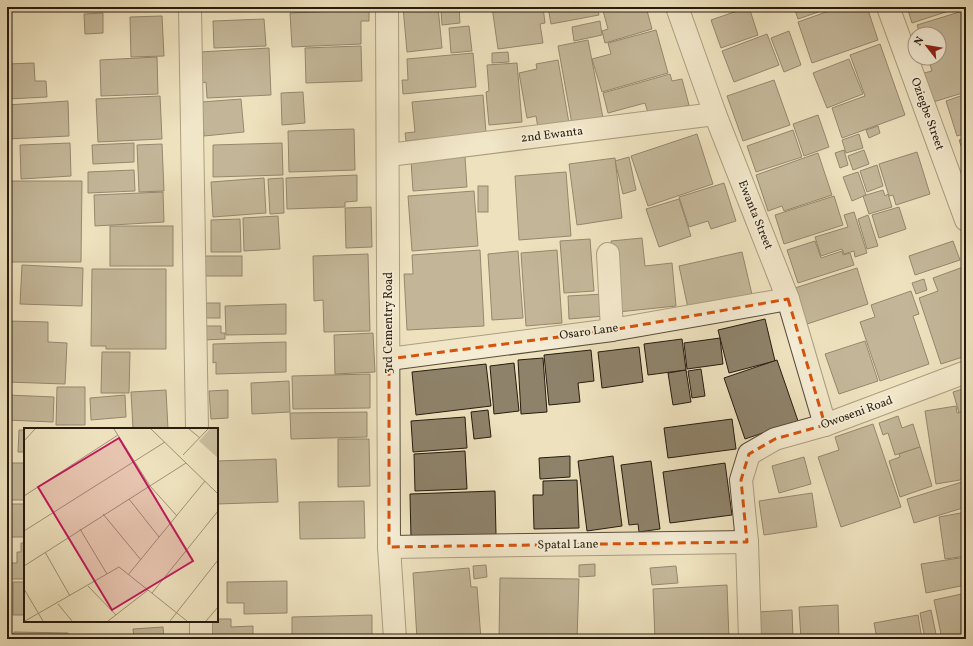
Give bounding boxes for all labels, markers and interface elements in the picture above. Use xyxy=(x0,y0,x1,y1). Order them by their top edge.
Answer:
north arrow xyxy=(907,26,947,66)
text: N xyxy=(911,34,928,49)
street label: Oziegbe Street xyxy=(906,75,948,153)
street label: 2nd Ewanta xyxy=(520,123,584,147)
street label: Ewanta Street xyxy=(734,178,776,252)
street label: 3rd Cementry Road xyxy=(381,272,397,374)
street label: Osaro Lane xyxy=(559,320,620,344)
street label: Owoseni Road xyxy=(819,393,895,433)
inset map xyxy=(24,428,218,622)
street label: Spatal Lane xyxy=(537,536,599,554)

